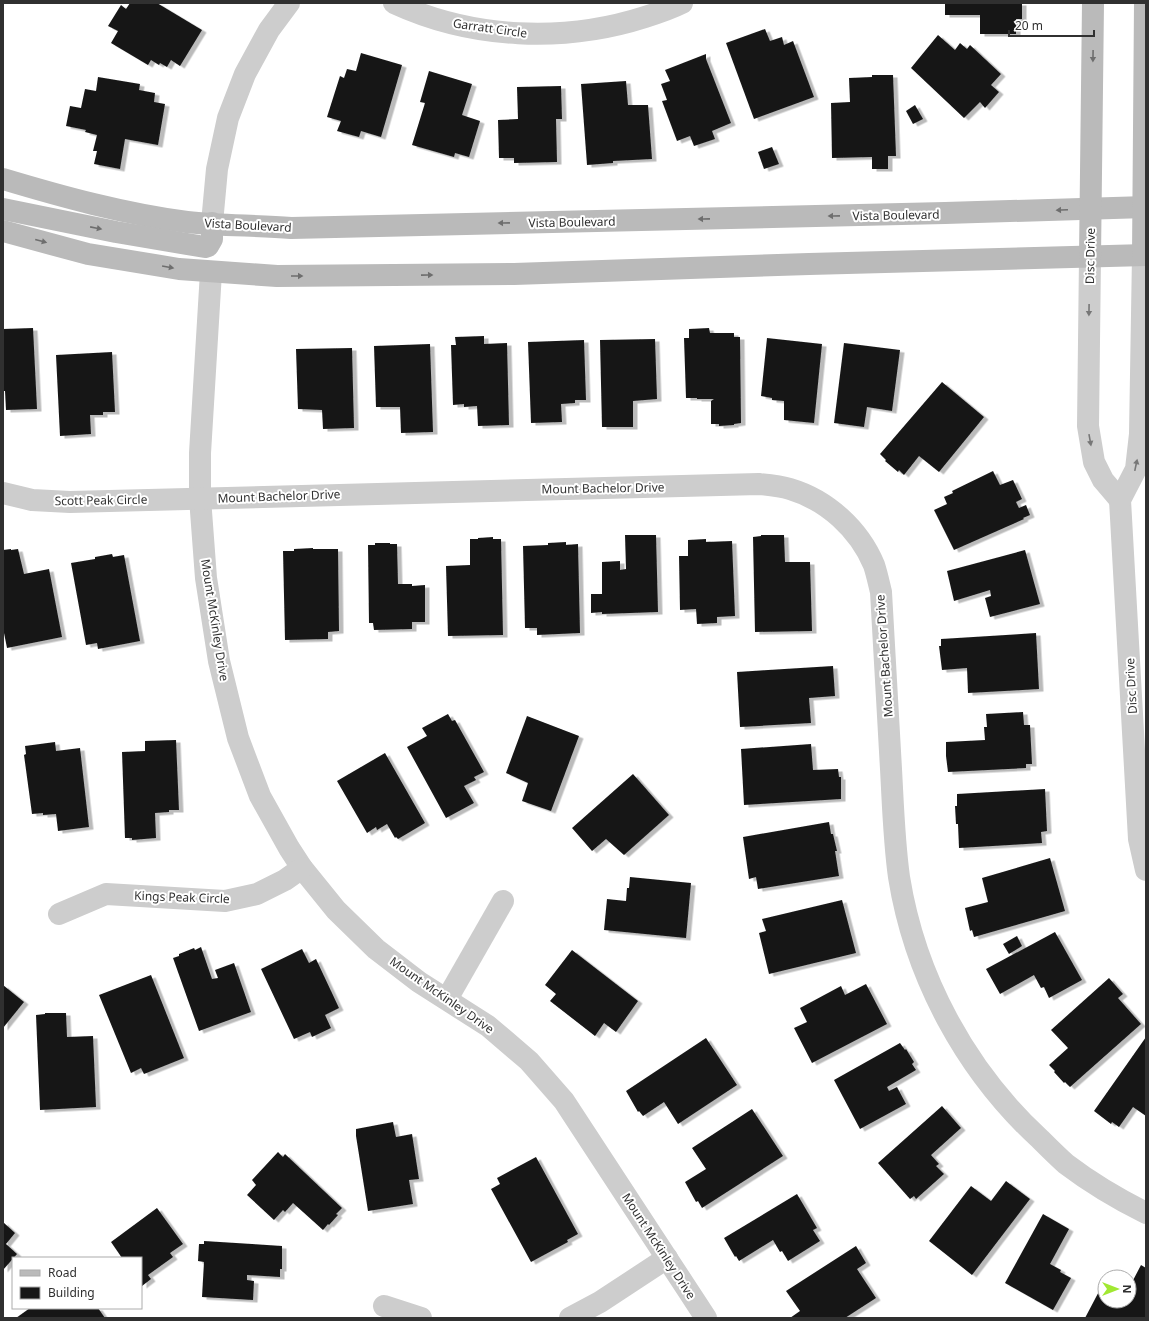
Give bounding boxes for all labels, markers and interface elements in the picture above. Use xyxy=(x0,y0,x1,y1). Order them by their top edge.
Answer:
scale bar xyxy=(1009,12,1094,38)
street label: Garratt Circle xyxy=(452,14,528,42)
text: 20 m xyxy=(1015,17,1043,34)
one-way arrow xyxy=(1090,50,1096,63)
street label: Vista Boulevard xyxy=(852,206,940,224)
one-way arrow xyxy=(1055,207,1068,213)
street label: Vista Boulevard xyxy=(528,213,616,231)
one-way arrow xyxy=(827,213,840,219)
street label: Vista Boulevard xyxy=(204,214,292,236)
one-way arrow xyxy=(697,216,710,222)
one-way arrow xyxy=(498,220,510,227)
one-way arrow xyxy=(90,225,102,231)
street label: Disc Drive xyxy=(1081,228,1099,284)
one-way arrow xyxy=(35,238,47,244)
one-way arrow xyxy=(162,264,174,270)
one-way arrow xyxy=(421,272,434,278)
one-way arrow xyxy=(291,273,304,279)
one-way arrow xyxy=(1086,304,1092,317)
one-way arrow xyxy=(1087,434,1093,446)
one-way arrow xyxy=(1133,459,1139,471)
street label: Mount Bachelor Drive xyxy=(541,478,665,498)
street label: Mount Bachelor Drive xyxy=(217,485,341,507)
street label: Scott Peak Circle xyxy=(55,491,148,509)
street label: Mount McKinley Drive xyxy=(197,558,233,683)
street label: Mount Bachelor Drive xyxy=(871,594,897,718)
street label: Disc Drive xyxy=(1121,657,1141,714)
street label: Kings Peak Circle xyxy=(134,887,230,907)
street label: Mount McKinley Drive xyxy=(387,953,498,1038)
street label: Mount McKinley Drive xyxy=(618,1190,700,1303)
legend xyxy=(12,1257,142,1309)
text: Road xyxy=(48,1264,77,1281)
north arrow xyxy=(1097,1269,1137,1309)
text: Building xyxy=(48,1284,95,1301)
text: N xyxy=(1120,1285,1135,1293)

